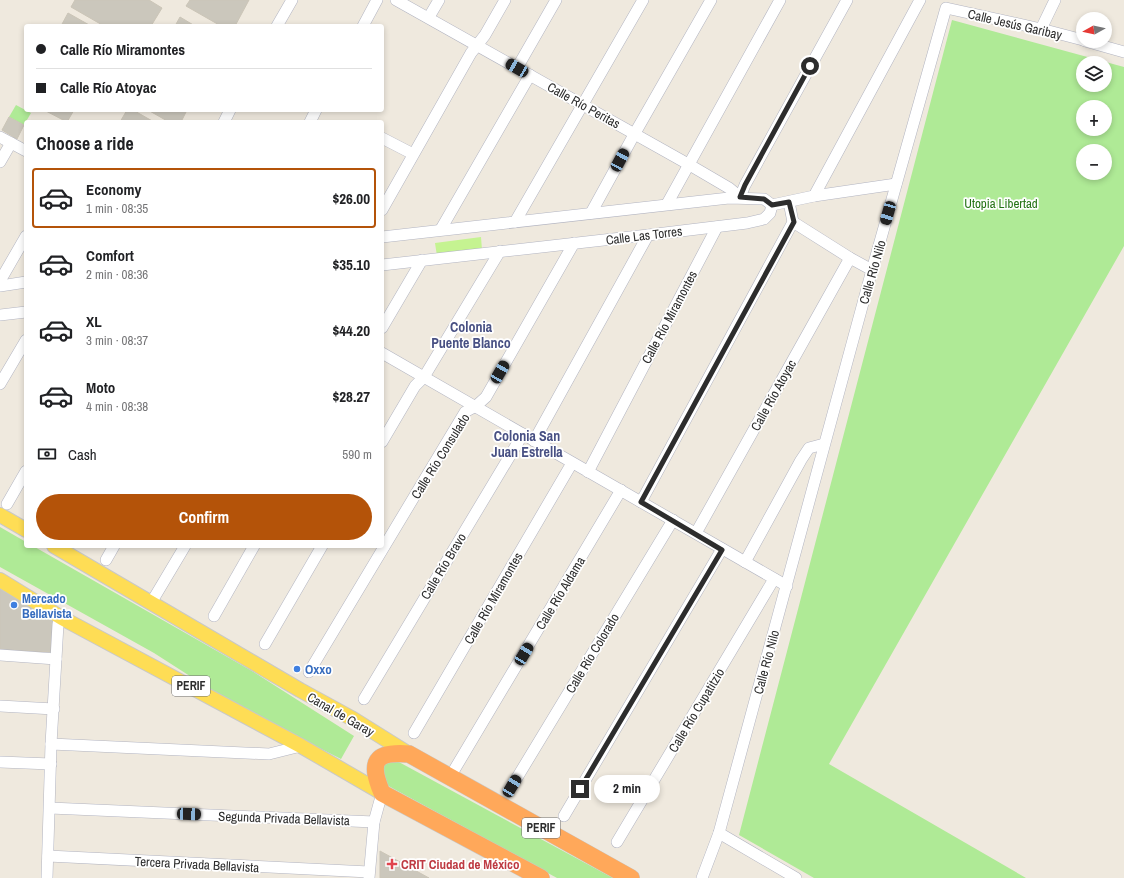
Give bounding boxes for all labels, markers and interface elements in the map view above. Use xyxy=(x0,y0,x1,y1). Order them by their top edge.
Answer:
street label: Calle Jesús Garibay xyxy=(966,5,1064,44)
north arrow xyxy=(1076,12,1112,48)
map controls xyxy=(1076,12,1112,180)
text: Calle Río Miramontes xyxy=(60,39,185,60)
button: layers xyxy=(1076,56,1112,92)
car xyxy=(504,57,530,79)
route start xyxy=(801,57,819,75)
text: Calle Río Atoyac xyxy=(60,77,157,98)
street label: Calle Río Peritas xyxy=(544,78,623,132)
button: + xyxy=(1076,100,1112,136)
text: Choose a ride xyxy=(36,131,134,156)
button: − xyxy=(1076,144,1112,180)
car xyxy=(609,147,631,173)
text: Economy xyxy=(86,179,141,200)
icon: car xyxy=(38,180,74,216)
text: $26.00 xyxy=(332,188,370,209)
park label: Utopia Libertad xyxy=(964,195,1038,212)
text: 1 min · 08:35 xyxy=(86,200,148,217)
car xyxy=(879,200,897,226)
street label: Calle Las Torres xyxy=(605,222,683,249)
street label: Calle Río Nilo xyxy=(855,238,890,306)
text: Comfort xyxy=(86,245,134,266)
icon: car xyxy=(38,246,74,282)
text: $35.10 xyxy=(332,254,370,275)
text: 2 min · 08:36 xyxy=(86,266,148,283)
street label: Calle Río Miramontes xyxy=(638,268,701,367)
text: XL xyxy=(86,311,102,332)
icon: car xyxy=(38,312,74,348)
district label: Colonia Puente Blanco xyxy=(431,318,511,352)
text: $44.20 xyxy=(332,320,370,341)
text: 3 min · 08:37 xyxy=(86,332,148,349)
street label: Calle Río Atoyac xyxy=(747,357,800,434)
car xyxy=(489,359,511,385)
text: Moto xyxy=(86,377,115,398)
icon: car xyxy=(38,378,74,414)
text: $28.27 xyxy=(332,386,370,407)
text: 4 min · 08:38 xyxy=(86,398,148,415)
street label: Calle Río Consulado xyxy=(407,410,474,502)
district label: Colonia San Juan Estrella xyxy=(491,427,563,461)
icon: cash xyxy=(36,443,58,465)
text: Cash xyxy=(68,444,97,465)
text: 590 m xyxy=(342,446,372,463)
button: Confirm xyxy=(36,494,372,540)
street label: Calle Río Bravo xyxy=(417,530,470,603)
street label: Calle Río Miramontes xyxy=(460,549,527,647)
street label: Calle Río Aldama xyxy=(532,554,589,633)
place label: Mercado Bellavista xyxy=(22,590,72,622)
marker: Mercado Bellavista xyxy=(9,600,19,610)
street label: Calle Río Colorado xyxy=(562,610,623,696)
street label: Calle Río Nilo xyxy=(750,628,783,696)
car xyxy=(513,641,535,667)
place label: Oxxo xyxy=(305,661,332,678)
marker: Oxxo xyxy=(292,664,302,674)
street label: Calle Río Cupatitzio xyxy=(665,665,728,756)
road number: PERIF xyxy=(172,676,210,696)
street label: Canal de Garay xyxy=(304,688,378,741)
car xyxy=(501,773,523,799)
callout: 2 min xyxy=(594,775,660,803)
route end xyxy=(571,780,589,798)
text: 2 min xyxy=(613,780,641,797)
car xyxy=(177,808,201,820)
street label: Segunda Privada Bellavista xyxy=(218,808,350,829)
road number: PERIF xyxy=(522,818,560,838)
street label: Tercera Privada Bellavista xyxy=(134,853,260,876)
place label: CRIT Ciudad de México xyxy=(401,856,519,873)
marker: CRIT Ciudad de México xyxy=(386,858,398,870)

